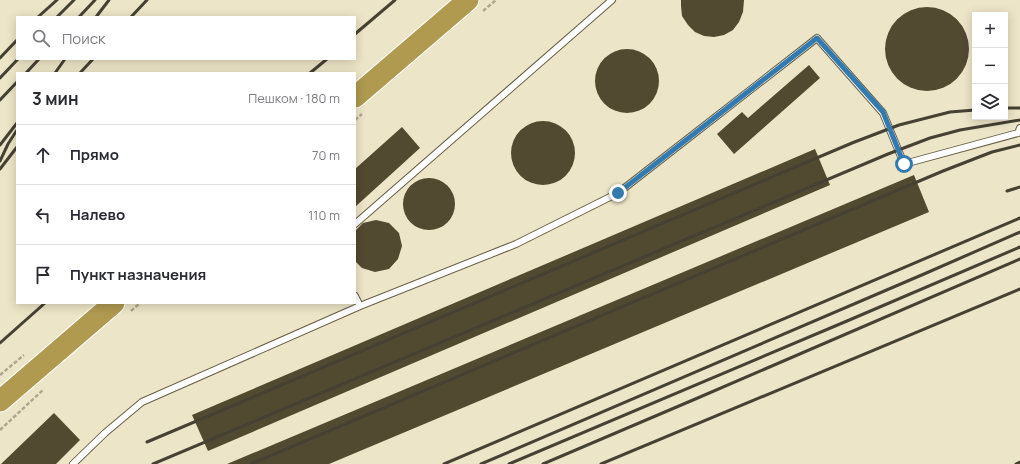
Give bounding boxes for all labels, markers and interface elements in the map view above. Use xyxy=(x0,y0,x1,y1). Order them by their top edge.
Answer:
map controls xyxy=(972,12,1008,120)
button: + xyxy=(972,12,1008,48)
search box xyxy=(16,16,356,60)
icon: search xyxy=(30,27,52,49)
text: Поиск xyxy=(62,28,106,49)
button: − xyxy=(972,48,1008,84)
button: layers xyxy=(972,84,1008,120)
text: 3 мин xyxy=(32,87,79,110)
text: Пешком · 180 m xyxy=(248,89,340,107)
icon: ahead xyxy=(32,144,54,166)
text: Прямо xyxy=(70,144,119,165)
text: 70 m xyxy=(312,146,340,164)
route start xyxy=(895,155,913,173)
route end xyxy=(609,184,627,202)
icon: left xyxy=(32,204,54,226)
text: Налево xyxy=(70,204,125,225)
text: 110 m xyxy=(308,206,340,224)
icon: arrive xyxy=(32,264,54,286)
text: Пункт назначения xyxy=(70,264,206,285)

